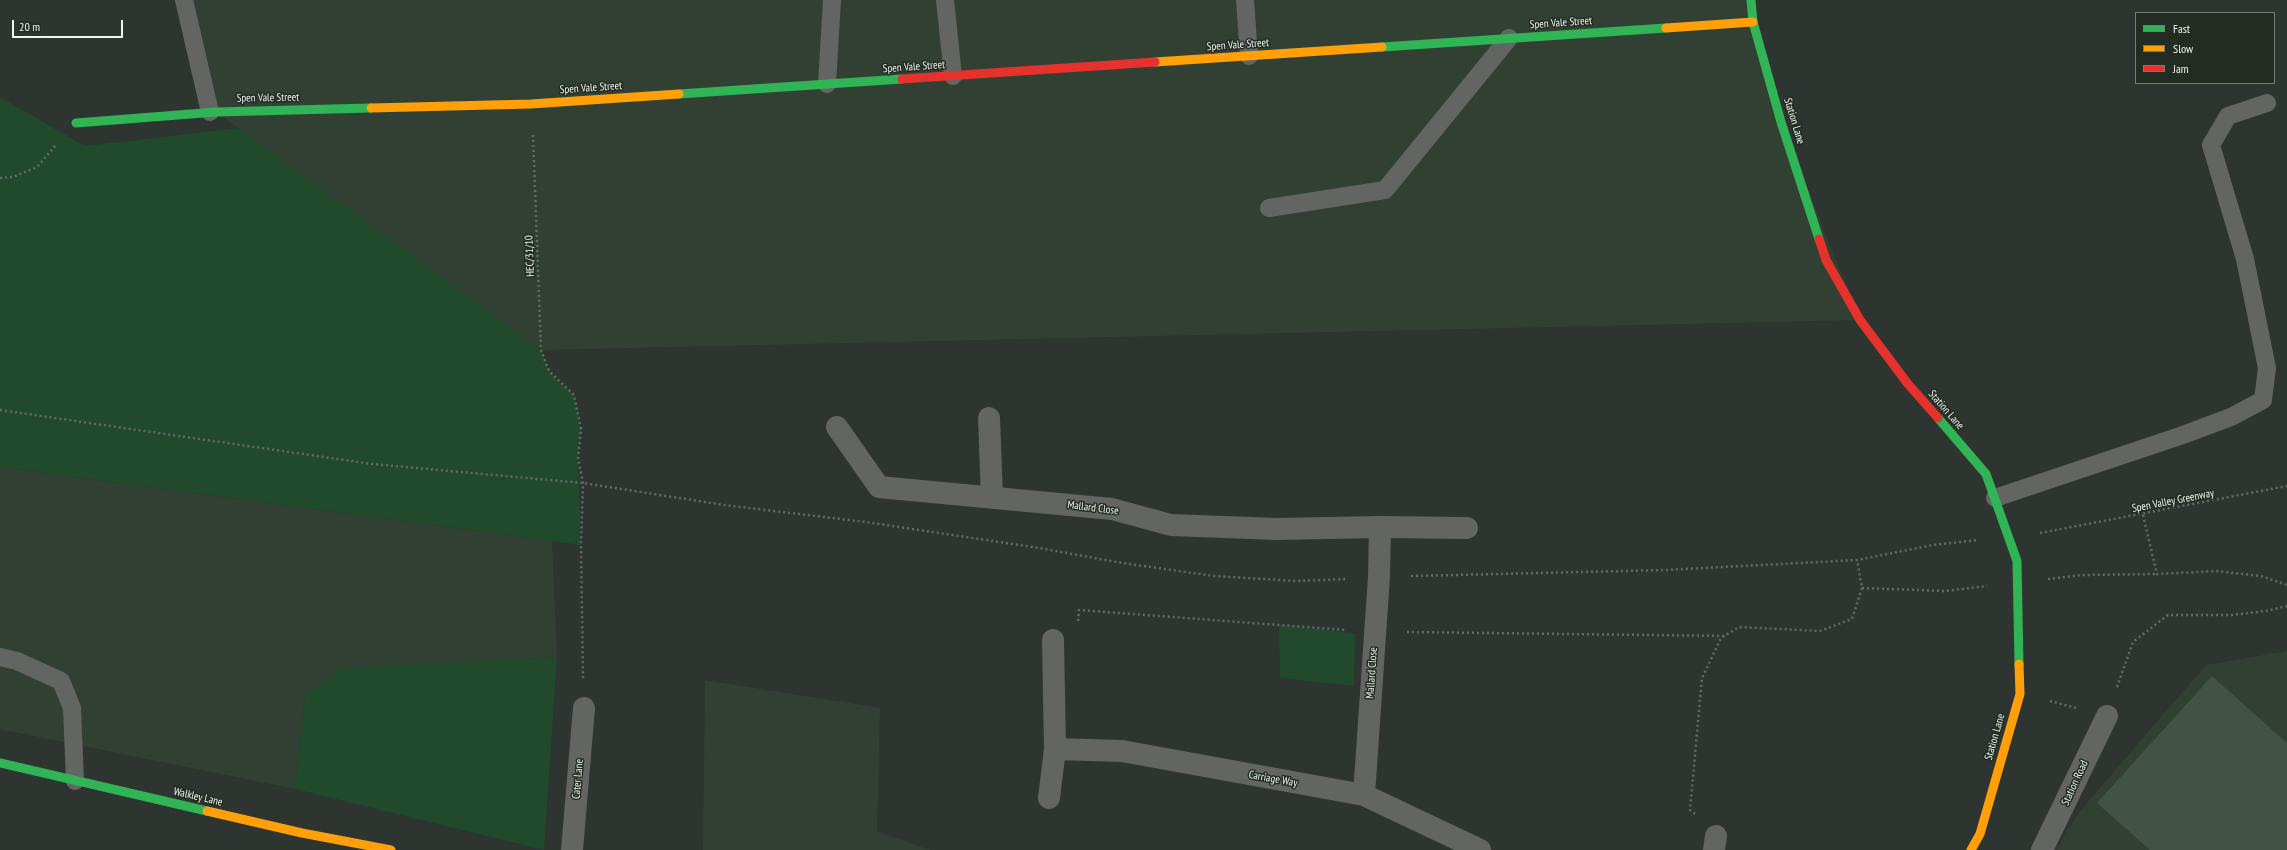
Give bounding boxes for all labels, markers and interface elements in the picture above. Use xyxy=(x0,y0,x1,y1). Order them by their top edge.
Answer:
scale bar xyxy=(14,12,125,38)
legend xyxy=(2135,12,2275,84)
street label: Spen Vale Street xyxy=(1529,14,1593,32)
text: 20 m xyxy=(19,19,40,34)
text: Fast xyxy=(2173,21,2190,36)
street label: Spen Vale Street xyxy=(1206,36,1270,54)
text: Slow xyxy=(2173,41,2193,56)
street label: Spen Vale Street xyxy=(882,58,946,76)
text: Jam xyxy=(2173,61,2189,76)
street label: Spen Vale Street xyxy=(559,79,623,97)
street label: Spen Vale Street xyxy=(237,91,299,105)
street label: Station Lane xyxy=(1781,96,1807,146)
street label: HEC/31/10 xyxy=(523,235,537,277)
street label: Station Lane xyxy=(1925,388,1967,432)
street label: Spen Valley Greenway xyxy=(2131,487,2215,515)
street label: Mallard Close xyxy=(1067,498,1119,518)
street label: Mallard Close xyxy=(1364,647,1380,699)
street label: Station Lane xyxy=(1982,712,2008,762)
street label: Cater Lane xyxy=(570,758,586,800)
street label: Station Road xyxy=(2059,758,2091,808)
street label: Carriage Way xyxy=(1248,768,1298,790)
street label: Walkley Lane xyxy=(172,785,224,809)

